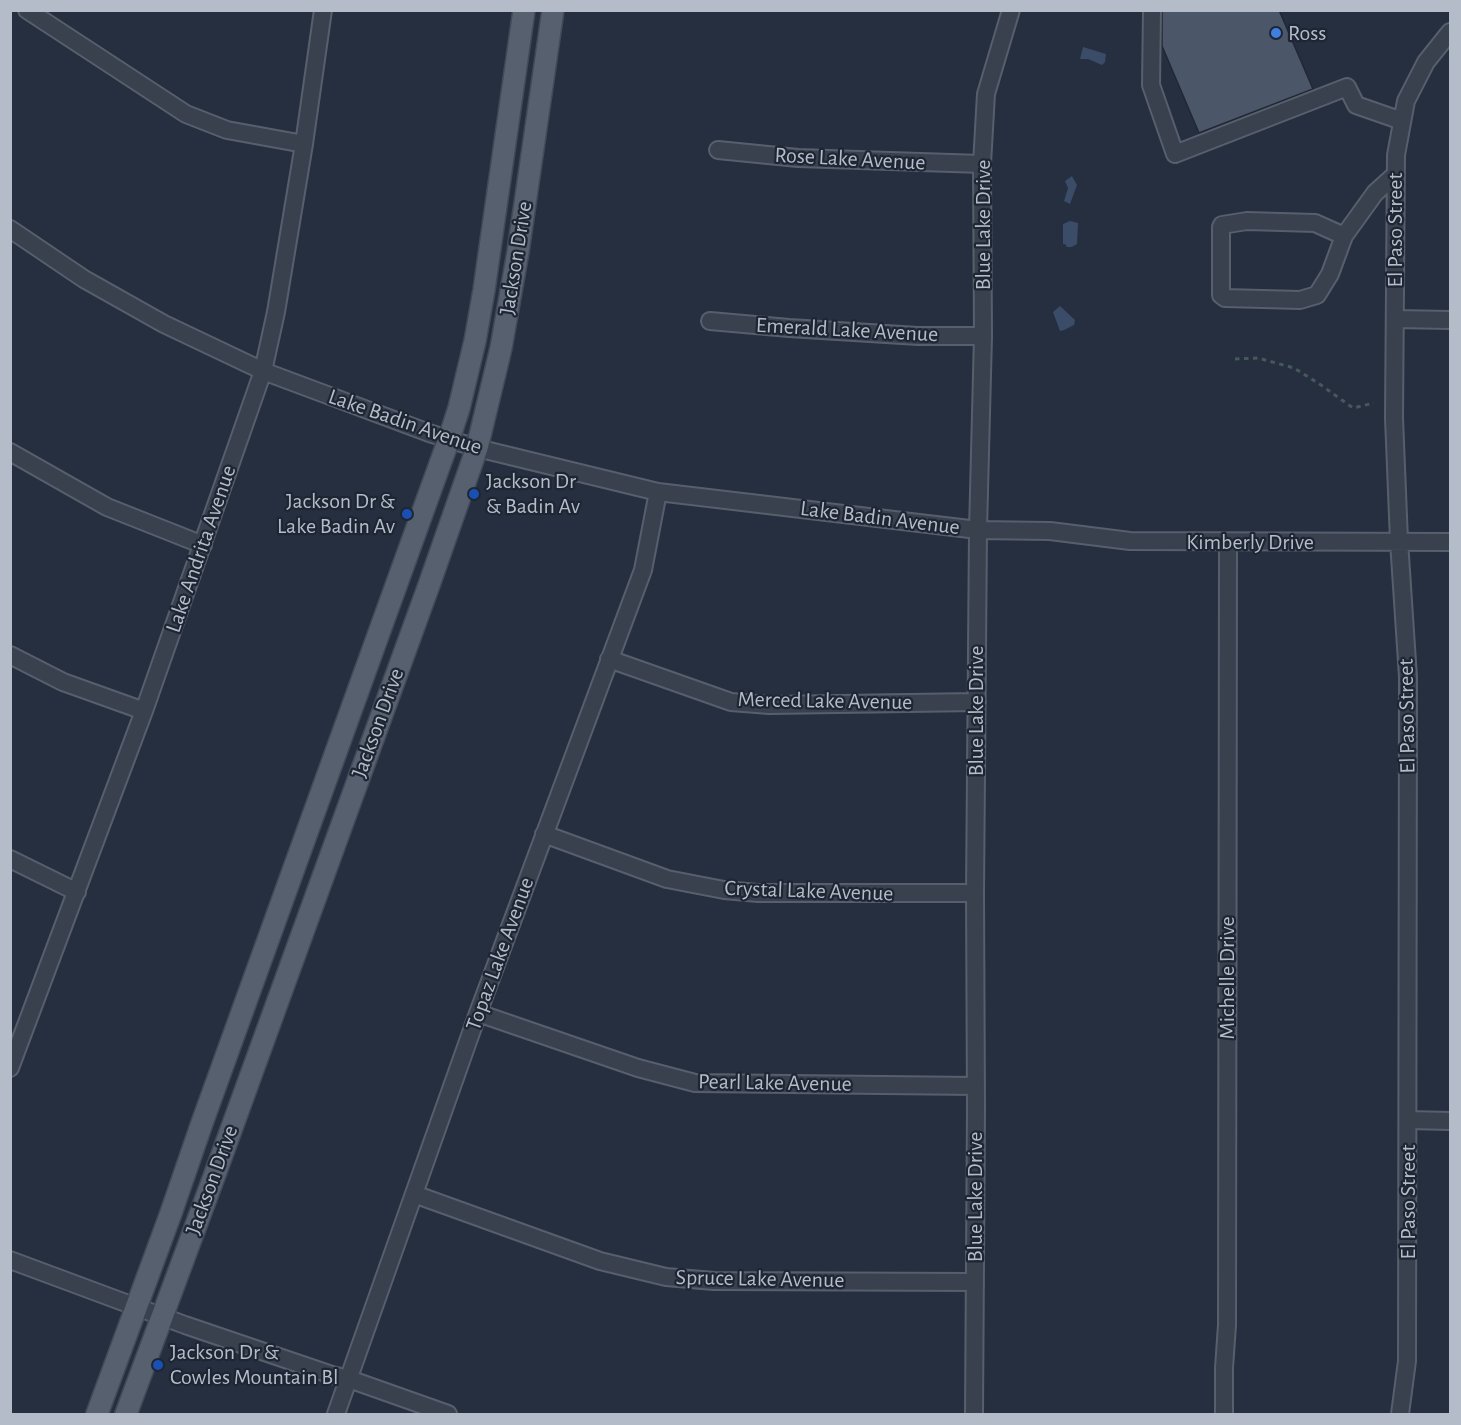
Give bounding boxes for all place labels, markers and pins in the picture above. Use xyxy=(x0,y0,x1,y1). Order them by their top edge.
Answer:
place label: Ross xyxy=(1288,20,1326,46)
marker: Ross xyxy=(1269,26,1283,40)
place label: Jackson Dr & Badin Av xyxy=(486,468,580,520)
marker: Jackson Dr & Badin Av xyxy=(467,487,481,501)
place label: Jackson Dr & Lake Badin Av xyxy=(277,488,395,540)
marker: Jackson Dr & Lake Badin Av xyxy=(400,507,414,521)
place label: Jackson Dr & Cowles Mountain Bl xyxy=(170,1339,338,1390)
marker: Jackson Dr & Cowles Mountain Bl xyxy=(151,1358,165,1372)

